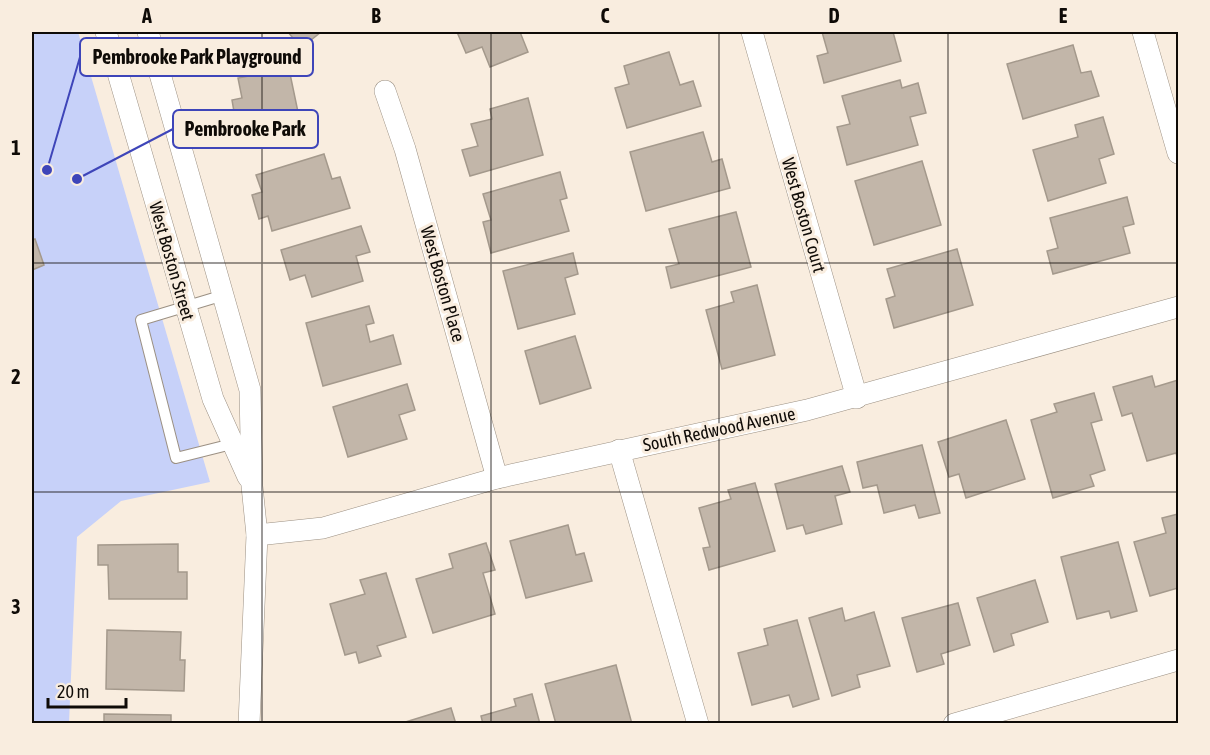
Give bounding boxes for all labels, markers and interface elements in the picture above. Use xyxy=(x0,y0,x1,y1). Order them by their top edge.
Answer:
text: A xyxy=(141,4,152,27)
text: B xyxy=(371,4,381,27)
text: C xyxy=(601,4,610,27)
text: D xyxy=(828,4,840,27)
text: E xyxy=(1059,4,1068,27)
callout: Pembrooke Park Playground xyxy=(80,38,313,76)
text: Pembrooke Park Playground xyxy=(93,45,302,68)
callout: Pembrooke Park xyxy=(173,110,318,148)
text: Pembrooke Park xyxy=(185,117,306,140)
text: 1 xyxy=(11,136,21,159)
street label: West Boston Court xyxy=(778,155,830,275)
street label: West Boston Street xyxy=(145,199,199,323)
street label: West Boston Place xyxy=(416,224,470,344)
text: 2 xyxy=(11,365,21,388)
street label: South Redwood Avenue xyxy=(641,403,797,455)
text: 3 xyxy=(11,595,21,618)
scale bar xyxy=(48,671,126,709)
text: 20 m xyxy=(57,681,89,702)

